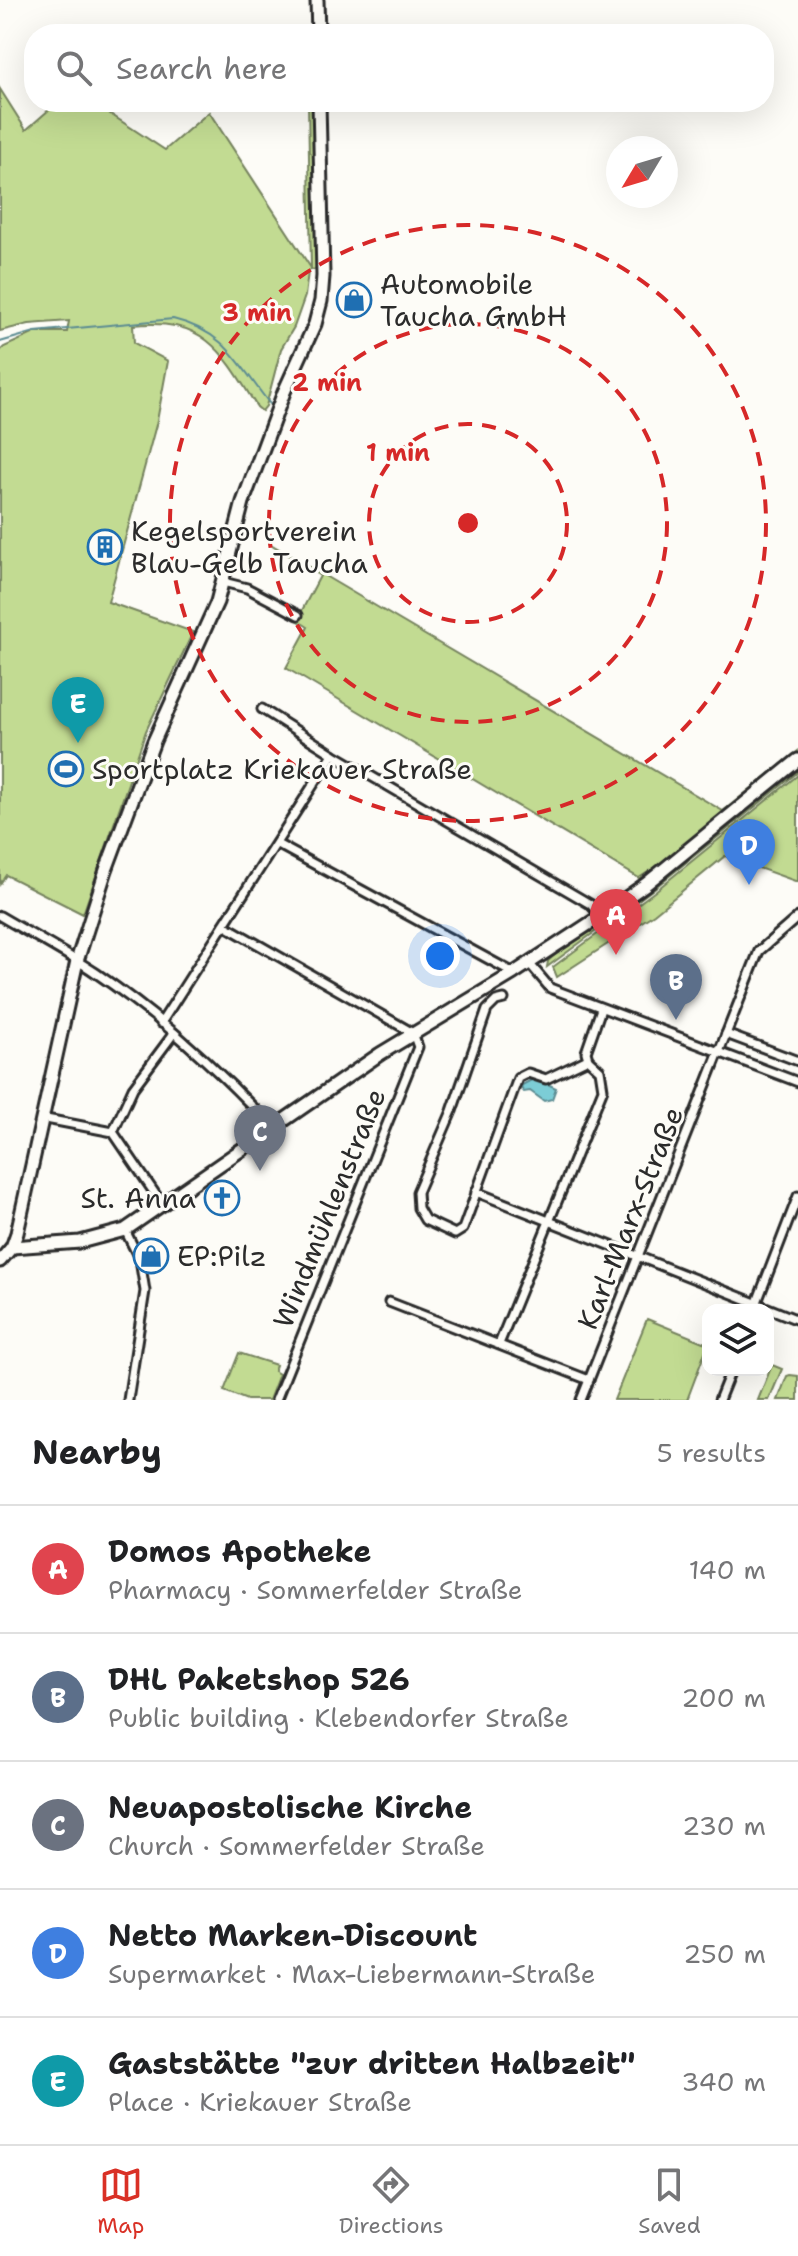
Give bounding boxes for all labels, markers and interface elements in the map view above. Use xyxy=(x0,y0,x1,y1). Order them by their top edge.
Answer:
search box xyxy=(24,24,774,112)
icon: search xyxy=(52,46,96,90)
text: Search here xyxy=(116,48,287,89)
north arrow xyxy=(606,136,678,208)
place label: Automobile Taucha GmbH xyxy=(380,265,567,335)
shop icon: Automobile Taucha GmbH xyxy=(335,281,373,319)
text: 3 min xyxy=(222,297,292,329)
text: 2 min xyxy=(292,367,362,399)
text: 1 min xyxy=(366,437,430,469)
centre of rings xyxy=(454,509,482,537)
place label: Kegelsportverein Blau-Gelb Taucha xyxy=(131,512,368,582)
building icon: Kegelsportverein Blau-Gelb Taucha xyxy=(86,528,124,566)
pin: E xyxy=(52,677,104,743)
sports icon: Sportplatz Kriekauer Straße xyxy=(47,750,85,788)
place label: Sportplatz Kriekauer Straße xyxy=(92,750,472,788)
pin: D xyxy=(723,819,775,885)
pin: A xyxy=(590,889,642,955)
your location xyxy=(420,936,460,976)
pin: B xyxy=(650,954,702,1020)
street label: Windmühlenstraße xyxy=(264,1083,394,1333)
street label: Karl-Marx-Straße xyxy=(568,1101,692,1335)
pin: C xyxy=(234,1105,286,1171)
place label: St. Anna xyxy=(80,1179,196,1217)
church icon: St. Anna xyxy=(203,1179,241,1217)
shop icon: EP:Pilz xyxy=(132,1237,170,1275)
place label: EP:Pilz xyxy=(177,1237,267,1275)
map controls xyxy=(702,1304,774,1376)
button: layers xyxy=(702,1304,774,1376)
text: Nearby xyxy=(32,1429,162,1475)
text: 5 results xyxy=(657,1435,766,1470)
text: Domos Apotheke xyxy=(108,1531,372,1572)
text: A xyxy=(48,1552,68,1587)
text: 140 m xyxy=(689,1552,766,1587)
text: Pharmacy · Sommerfelder Straße xyxy=(108,1572,523,1607)
text: DHL Paketshop 526 xyxy=(108,1659,410,1700)
text: B xyxy=(50,1680,66,1715)
text: 200 m xyxy=(681,1680,766,1715)
text: Public building · Klebendorfer Straße xyxy=(108,1700,569,1735)
text: Neuapostolische Kirche xyxy=(108,1787,472,1828)
text: C xyxy=(50,1808,66,1843)
text: 230 m xyxy=(682,1808,766,1843)
text: Church · Sommerfelder Straße xyxy=(108,1828,485,1863)
text: Netto Marken-Discount xyxy=(108,1915,477,1956)
text: D xyxy=(49,1936,67,1971)
text: 250 m xyxy=(683,1936,766,1971)
text: Supermarket · Max-Liebermann-Straße xyxy=(108,1956,595,1991)
text: Gaststätte "zur dritten Halbzeit" xyxy=(108,2043,635,2084)
text: E xyxy=(49,2064,67,2099)
text: 340 m xyxy=(681,2064,766,2099)
text: Place · Kriekauer Straße xyxy=(108,2084,412,2119)
tab: Map xyxy=(97,2163,144,2240)
tab: Directions xyxy=(339,2163,444,2240)
tab: Saved xyxy=(638,2163,701,2240)

